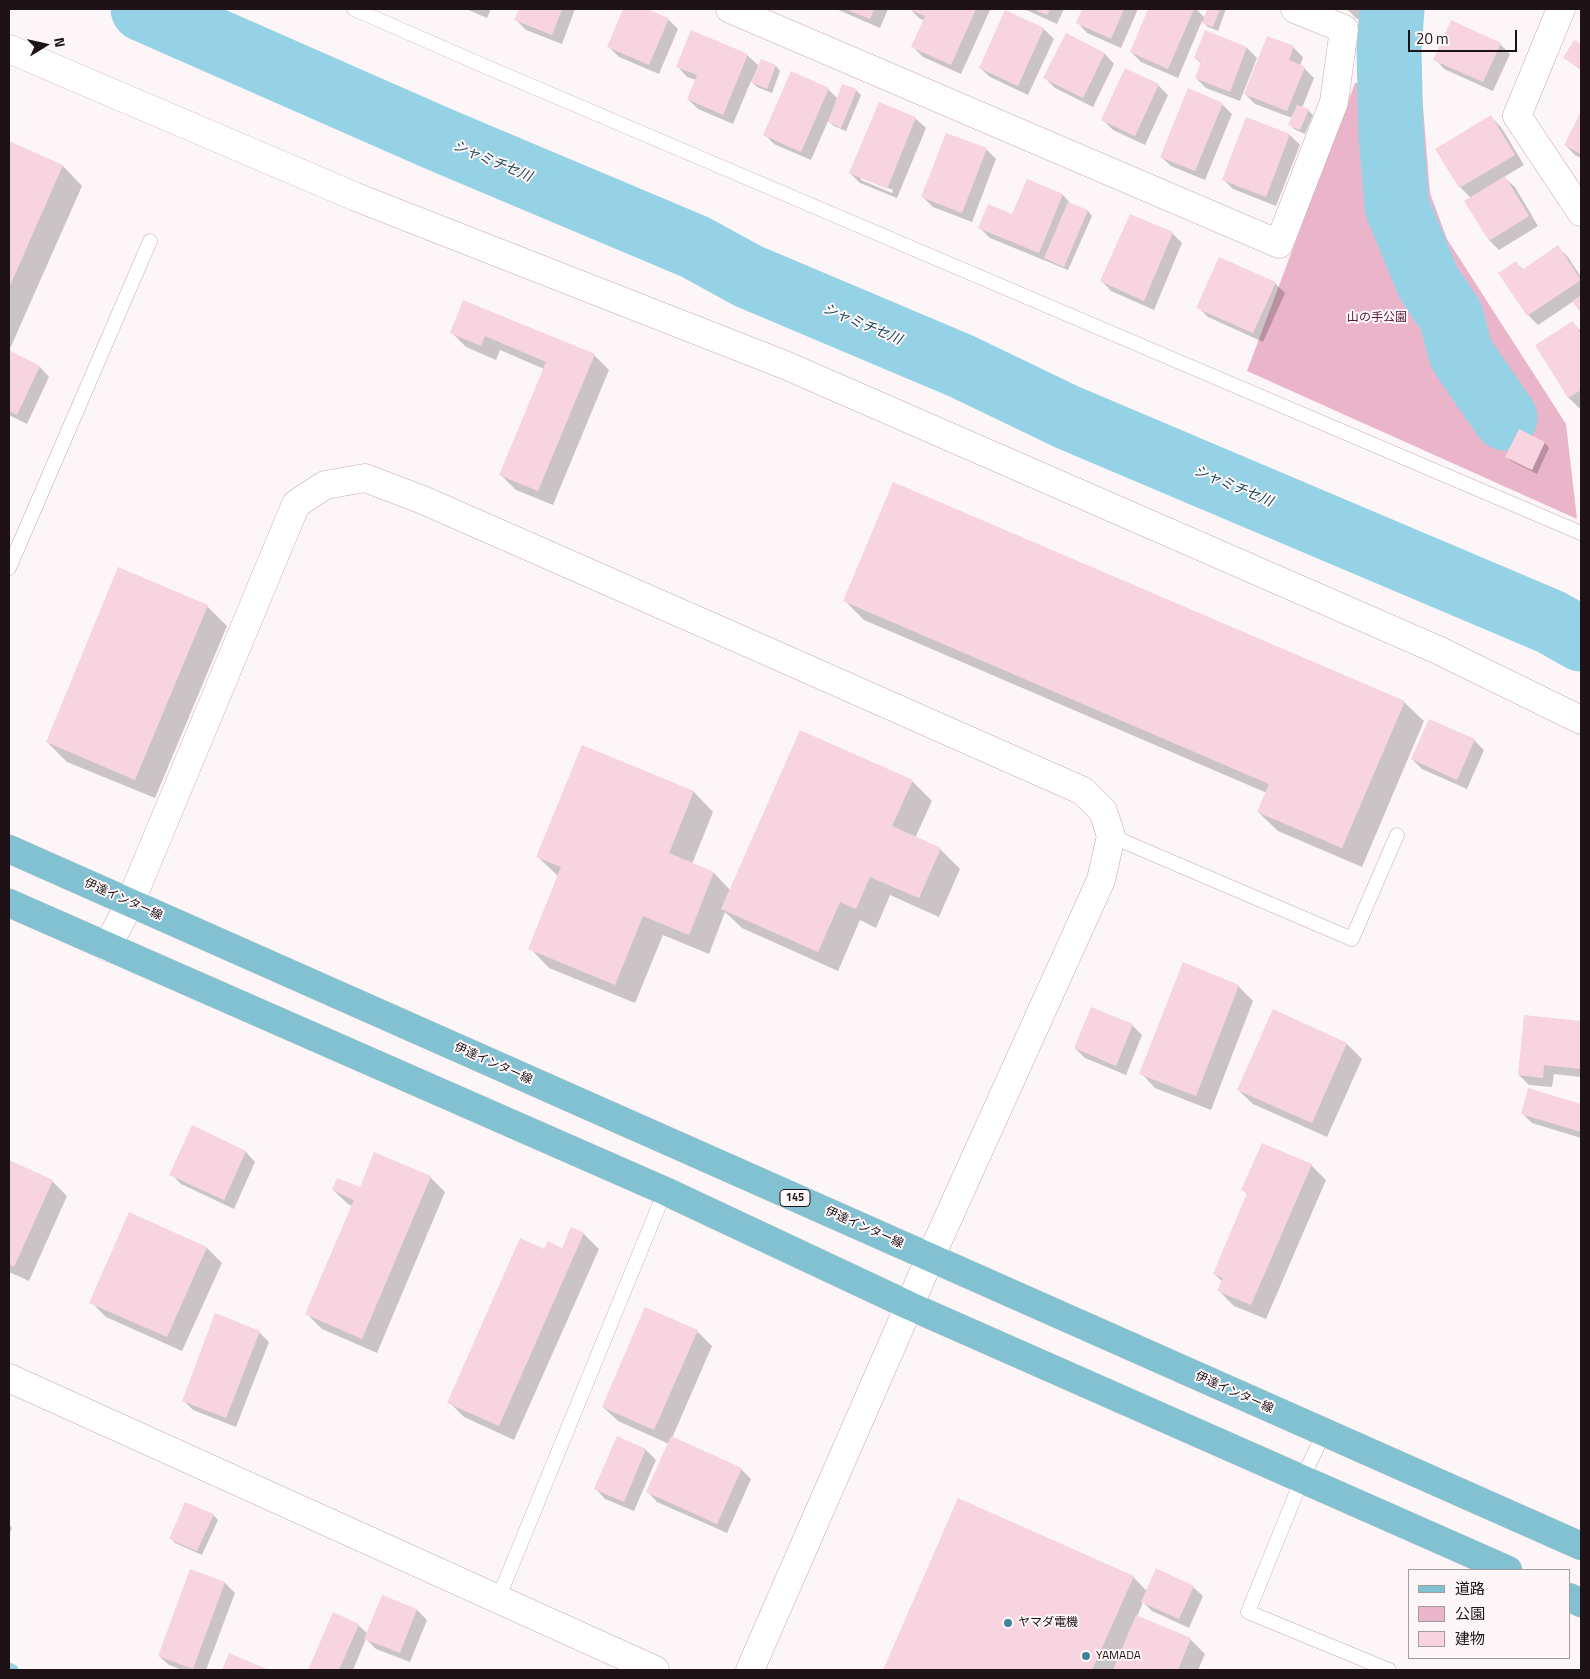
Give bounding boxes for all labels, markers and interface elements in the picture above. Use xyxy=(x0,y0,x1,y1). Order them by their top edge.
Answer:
north arrow xyxy=(20,20,70,70)
scale bar xyxy=(1410,20,1519,52)
text: 20 m xyxy=(1416,27,1449,50)
text: N xyxy=(49,36,71,49)
water label: シャミチセ川 xyxy=(450,138,534,186)
water label: シャミチセ川 xyxy=(820,301,904,349)
park label: 山の手公園 xyxy=(1347,311,1407,325)
water label: シャミチセ川 xyxy=(1191,463,1275,511)
street label: 伊達インター線 xyxy=(82,876,164,924)
street label: 伊達インター線 xyxy=(452,1040,534,1088)
road number: 145 xyxy=(780,1190,810,1206)
street label: 伊達インター線 xyxy=(823,1204,905,1252)
street label: 伊達インター線 xyxy=(1193,1369,1275,1417)
legend xyxy=(1408,1569,1570,1659)
text: 道路 xyxy=(1455,1577,1485,1600)
text: 公園 xyxy=(1455,1602,1485,1625)
place label: ヤマダ電機 xyxy=(1018,1616,1078,1630)
marker: ヤマダ電機 xyxy=(1002,1617,1014,1629)
text: 建物 xyxy=(1455,1627,1485,1650)
place label: YAMADA xyxy=(1096,1649,1141,1663)
marker: YAMADA xyxy=(1080,1650,1092,1662)

